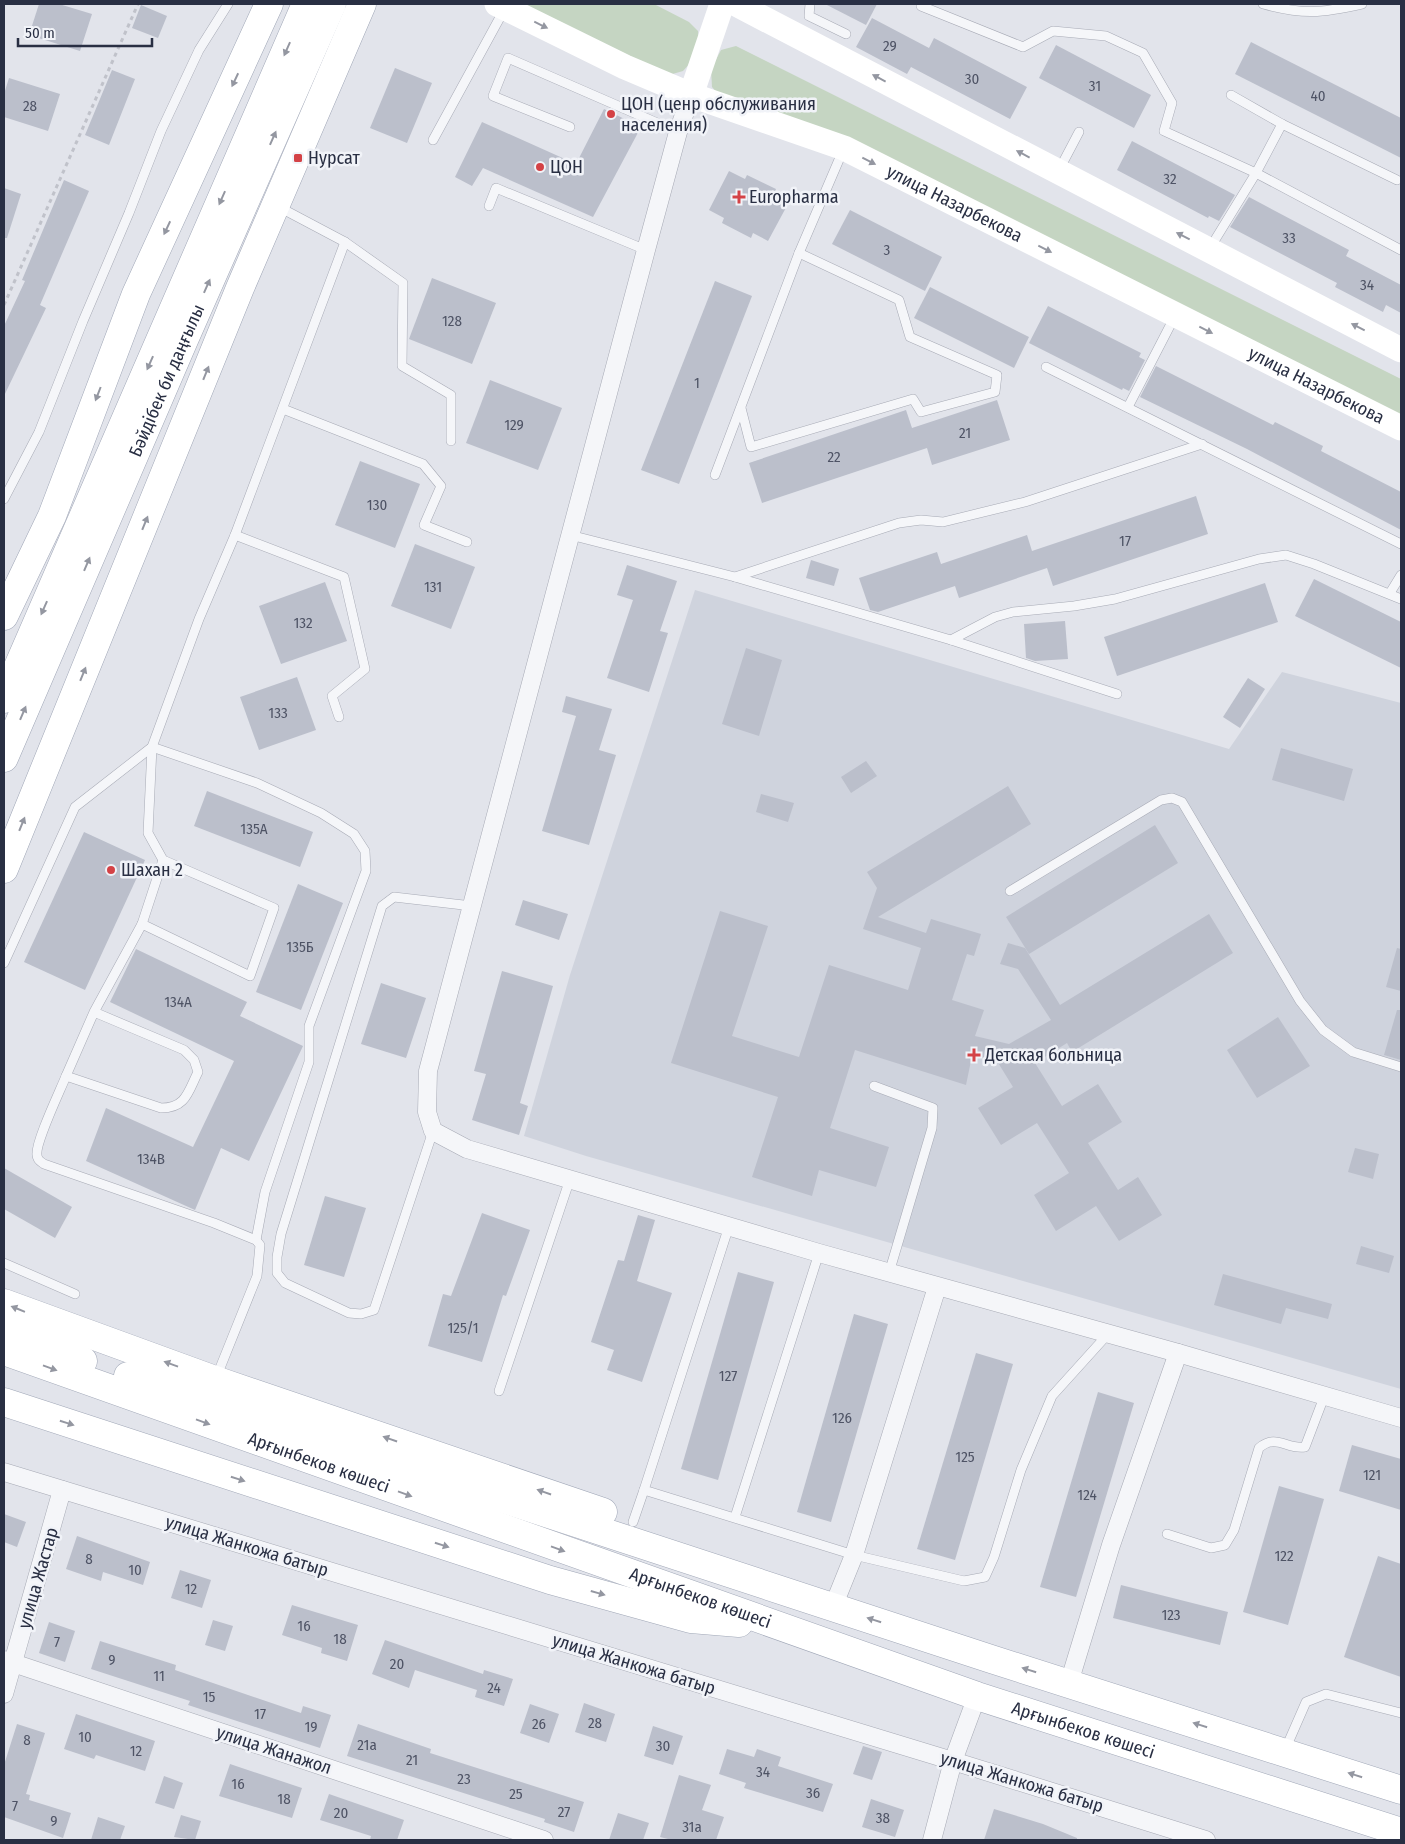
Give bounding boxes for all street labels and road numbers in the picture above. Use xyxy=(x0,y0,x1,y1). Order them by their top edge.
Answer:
street label: улица Назарбекова xyxy=(883,160,1026,247)
street label: Бәйдібек би даңғылы xyxy=(124,301,209,460)
street label: улица Назарбекова xyxy=(1245,342,1388,429)
street label: Арғынбеков көшесі xyxy=(245,1427,393,1498)
street label: улица Жанкожа батыр xyxy=(163,1511,331,1581)
street label: улица Жастар xyxy=(13,1525,63,1631)
street label: Арғынбеков көшесі xyxy=(627,1563,774,1633)
street label: улица Жанкожа батыр xyxy=(550,1629,718,1699)
street label: Арғынбеков көшесі xyxy=(1009,1697,1158,1763)
street label: улица Жанажол xyxy=(214,1721,334,1779)
street label: улица Жанкожа батыр xyxy=(938,1747,1106,1817)

